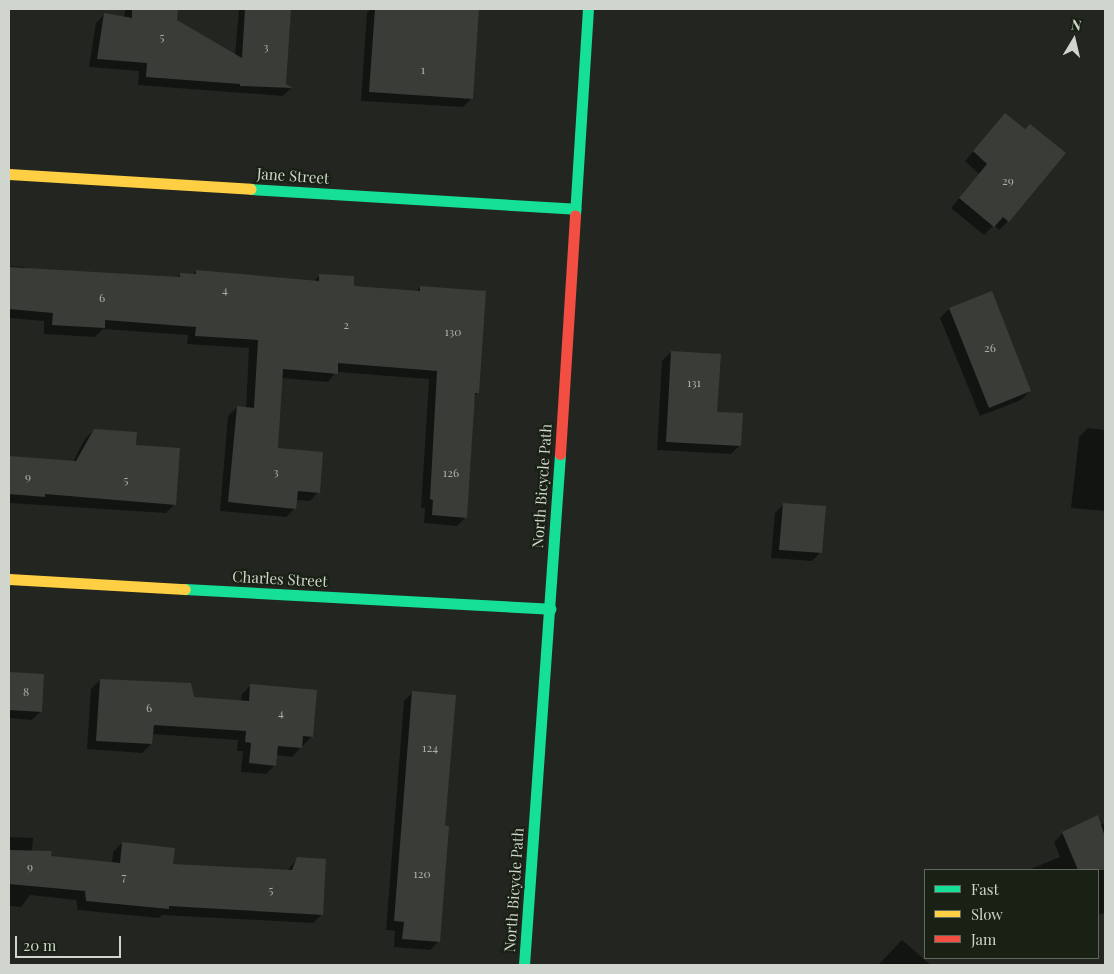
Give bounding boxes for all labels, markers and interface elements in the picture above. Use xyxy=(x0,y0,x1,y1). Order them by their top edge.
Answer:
north arrow xyxy=(1049,15,1099,65)
text: N xyxy=(1070,15,1083,35)
house number: 5 xyxy=(160,30,164,44)
house number: 3 xyxy=(263,40,269,54)
house number: 1 xyxy=(421,63,425,77)
street label: Jane Street xyxy=(256,164,330,188)
house number: 29 xyxy=(1002,174,1014,188)
house number: 4 xyxy=(222,283,228,297)
house number: 6 xyxy=(99,291,105,305)
house number: 2 xyxy=(343,318,349,332)
house number: 130 xyxy=(445,325,461,339)
house number: 26 xyxy=(984,341,996,355)
house number: 131 xyxy=(687,376,701,390)
street label: North Bicycle Path xyxy=(529,423,555,549)
house number: 3 xyxy=(273,465,279,479)
house number: 126 xyxy=(443,466,459,480)
house number: 9 xyxy=(25,470,31,484)
house number: 5 xyxy=(124,473,128,487)
street label: Charles Street xyxy=(232,568,328,590)
house number: 8 xyxy=(23,685,29,699)
house number: 6 xyxy=(146,701,152,715)
house number: 4 xyxy=(278,706,284,720)
house number: 124 xyxy=(422,741,438,755)
street label: North Bicycle Path xyxy=(501,827,527,953)
house number: 9 xyxy=(27,860,33,874)
house number: 120 xyxy=(413,867,431,881)
legend xyxy=(924,869,1099,959)
house number: 7 xyxy=(122,870,126,884)
text: Fast xyxy=(971,879,999,899)
house number: 5 xyxy=(269,883,273,897)
text: Slow xyxy=(971,904,1003,924)
scale bar xyxy=(18,926,124,958)
text: Jam xyxy=(971,929,996,949)
text: 20 m xyxy=(23,935,56,955)

